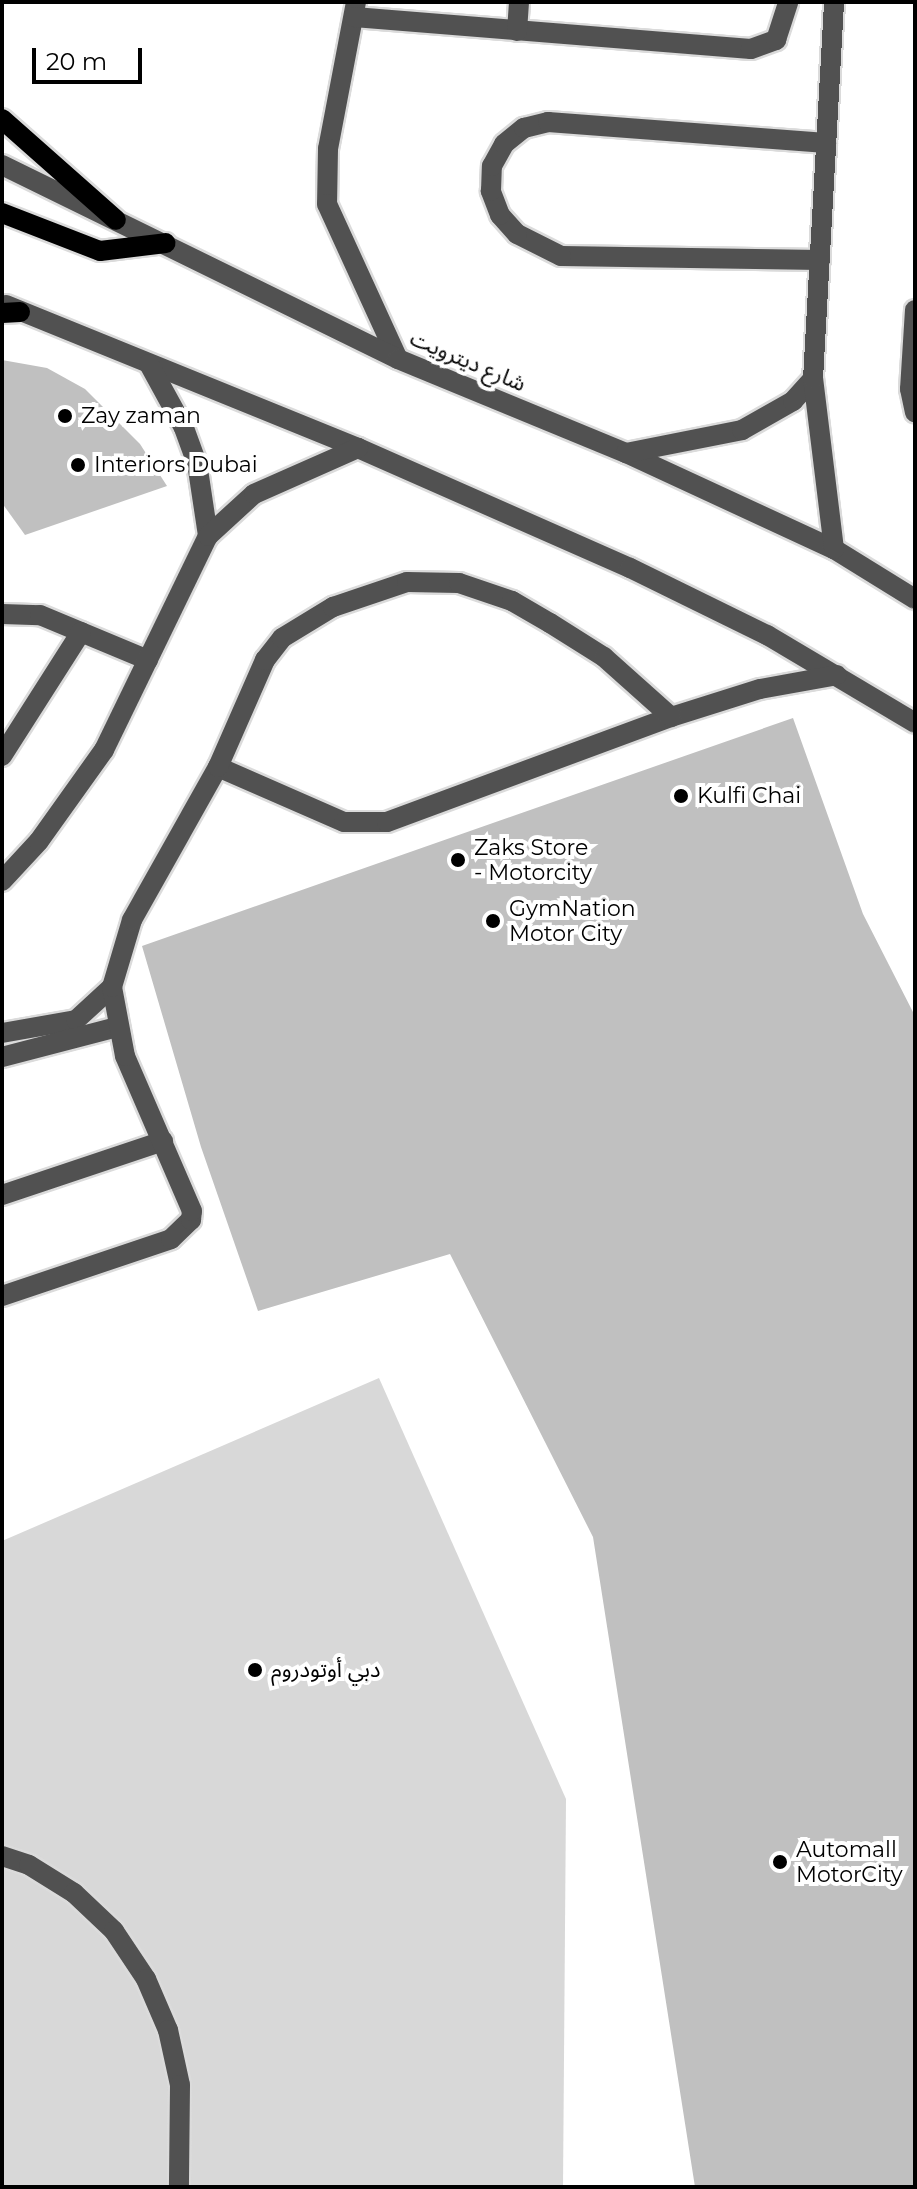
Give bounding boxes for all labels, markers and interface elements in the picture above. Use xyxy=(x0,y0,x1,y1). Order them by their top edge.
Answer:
scale bar xyxy=(36,32,146,82)
text: 20 m xyxy=(46,47,107,76)
street label: شارع ديترويت xyxy=(406,325,530,397)
place label: Zay zaman xyxy=(81,403,201,429)
marker: Zay zaman xyxy=(56,407,74,425)
place label: Interiors Dubai xyxy=(94,452,258,478)
marker: Interiors Dubai xyxy=(69,456,87,474)
place label: Kulfi Chai xyxy=(697,783,801,809)
marker: Kulfi Chai xyxy=(672,787,690,805)
place label: Zaks Store - Motorcity xyxy=(474,834,592,886)
marker: Zaks Store - Motorcity xyxy=(449,851,467,869)
place label: GymNation Motor City xyxy=(509,895,636,946)
marker: GymNation Motor City xyxy=(484,912,502,930)
place label: دبي أوتودروم xyxy=(271,1657,380,1683)
marker: دبي أوتودروم xyxy=(246,1661,264,1679)
place label: Automall MotorCity xyxy=(796,1836,903,1888)
marker: Automall MotorCity xyxy=(771,1853,789,1871)

